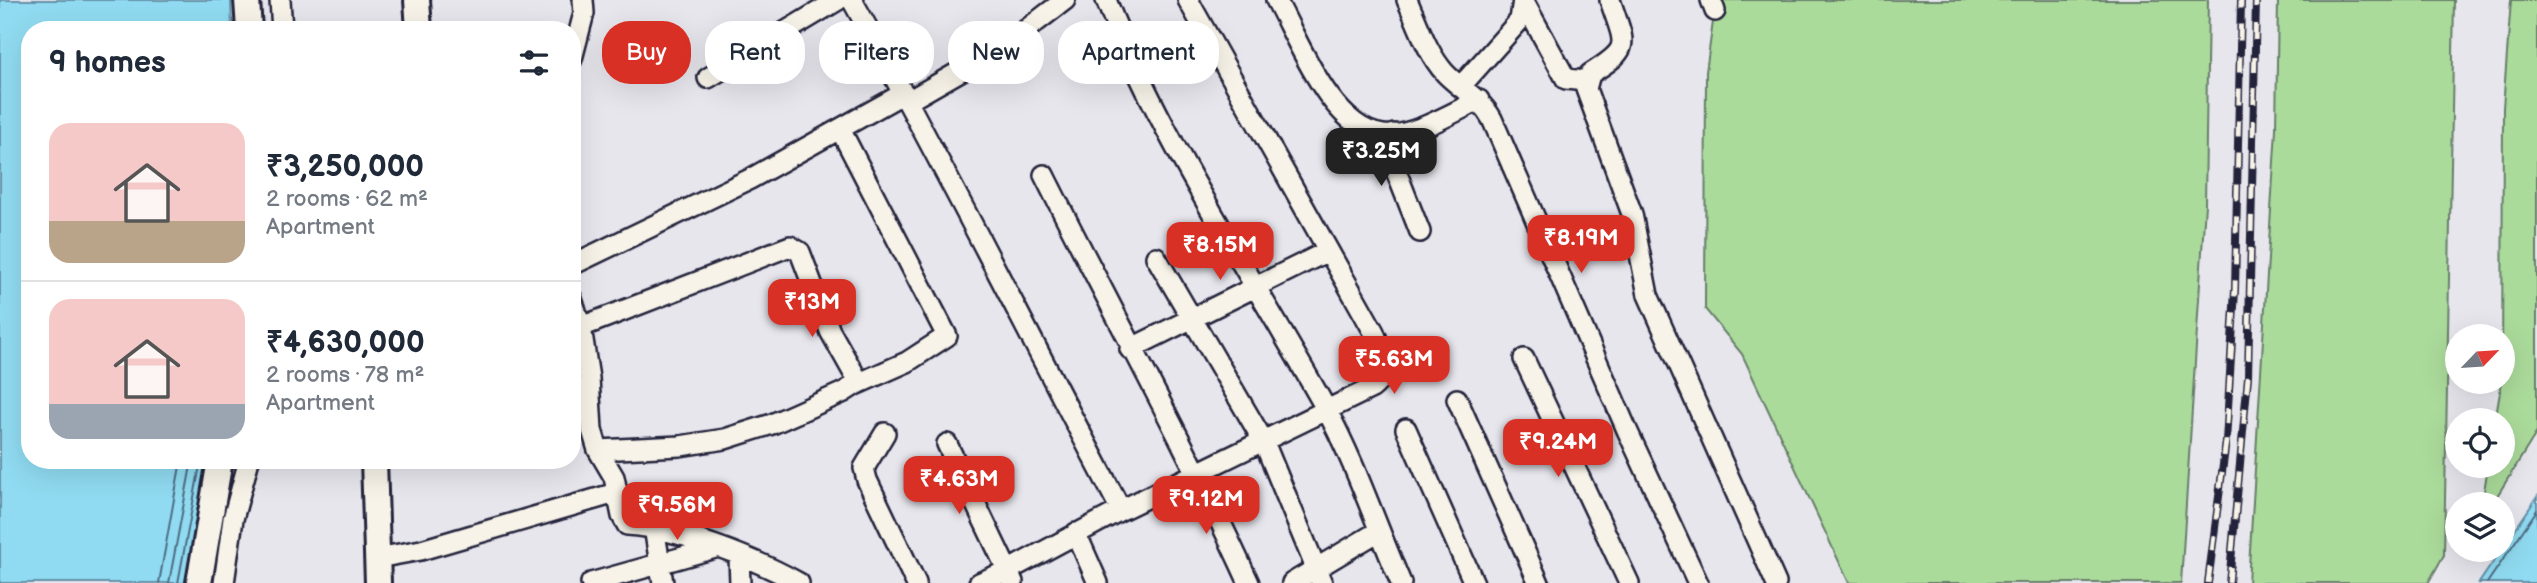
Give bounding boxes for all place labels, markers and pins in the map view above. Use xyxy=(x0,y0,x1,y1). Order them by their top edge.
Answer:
pin: ₹3.25M xyxy=(1324,128,1438,188)
pin: ₹8.19M xyxy=(1524,216,1638,275)
pin: ₹8.15M xyxy=(1163,222,1277,282)
pin: ₹13M xyxy=(771,280,853,339)
pin: ₹5.63M xyxy=(1337,336,1451,396)
pin: ₹9.24M xyxy=(1501,420,1615,479)
pin: ₹4.63M xyxy=(902,456,1016,516)
pin: ₹9.12M xyxy=(1149,476,1263,536)
pin: ₹9.56M xyxy=(620,482,734,542)

